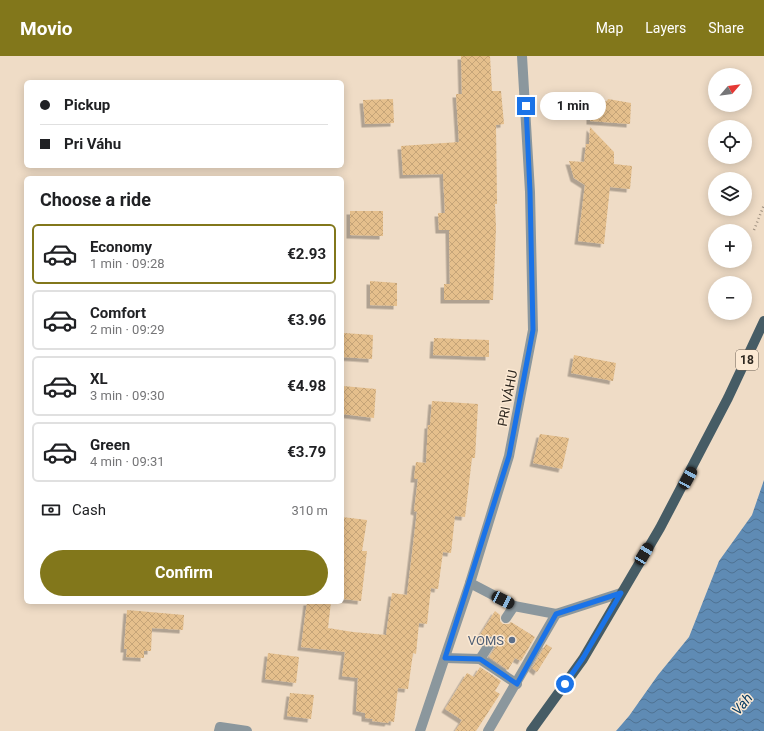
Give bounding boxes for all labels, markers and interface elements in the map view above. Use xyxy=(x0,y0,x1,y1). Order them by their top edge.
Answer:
text: Movio xyxy=(20,17,73,40)
text: Map xyxy=(596,20,623,36)
text: Layers xyxy=(645,20,686,36)
text: Share xyxy=(708,20,744,36)
north arrow xyxy=(708,68,752,112)
map controls xyxy=(708,68,752,320)
callout: 1 min xyxy=(540,92,606,120)
text: Pickup xyxy=(64,96,110,114)
route end xyxy=(517,97,535,115)
text: 1 min xyxy=(557,98,589,113)
button: locate xyxy=(708,120,752,164)
text: Pri Váhu xyxy=(64,135,121,153)
button: layers xyxy=(708,172,752,216)
text: Choose a ride xyxy=(40,189,151,210)
button: + xyxy=(708,224,752,268)
icon: car xyxy=(42,236,78,272)
text: Economy xyxy=(90,238,152,256)
text: €2.93 xyxy=(287,245,326,263)
text: 1 min · 09:28 xyxy=(90,256,165,271)
button: − xyxy=(708,276,752,320)
icon: car xyxy=(42,302,78,338)
text: Comfort xyxy=(90,304,146,322)
text: €3.96 xyxy=(287,311,326,329)
text: 2 min · 09:29 xyxy=(90,322,165,337)
road number: 18 xyxy=(736,350,758,370)
icon: car xyxy=(42,368,78,404)
street label: PRI VÁHU xyxy=(495,369,520,427)
text: XL xyxy=(90,370,108,388)
text: €4.98 xyxy=(287,377,326,395)
text: 3 min · 09:30 xyxy=(90,388,165,403)
icon: car xyxy=(42,434,78,470)
text: Green xyxy=(90,436,130,454)
text: €3.79 xyxy=(287,443,326,461)
text: 4 min · 09:31 xyxy=(90,454,165,469)
car xyxy=(677,465,699,491)
icon: cash xyxy=(40,499,62,521)
text: Cash xyxy=(72,501,106,519)
text: 310 m xyxy=(291,503,328,518)
car xyxy=(633,541,655,567)
button: Confirm xyxy=(40,550,328,596)
car xyxy=(490,589,516,611)
place label: VOMS xyxy=(468,633,504,648)
marker: VOMS xyxy=(507,635,517,645)
route start xyxy=(556,675,574,693)
water label: Váh xyxy=(728,690,756,718)

